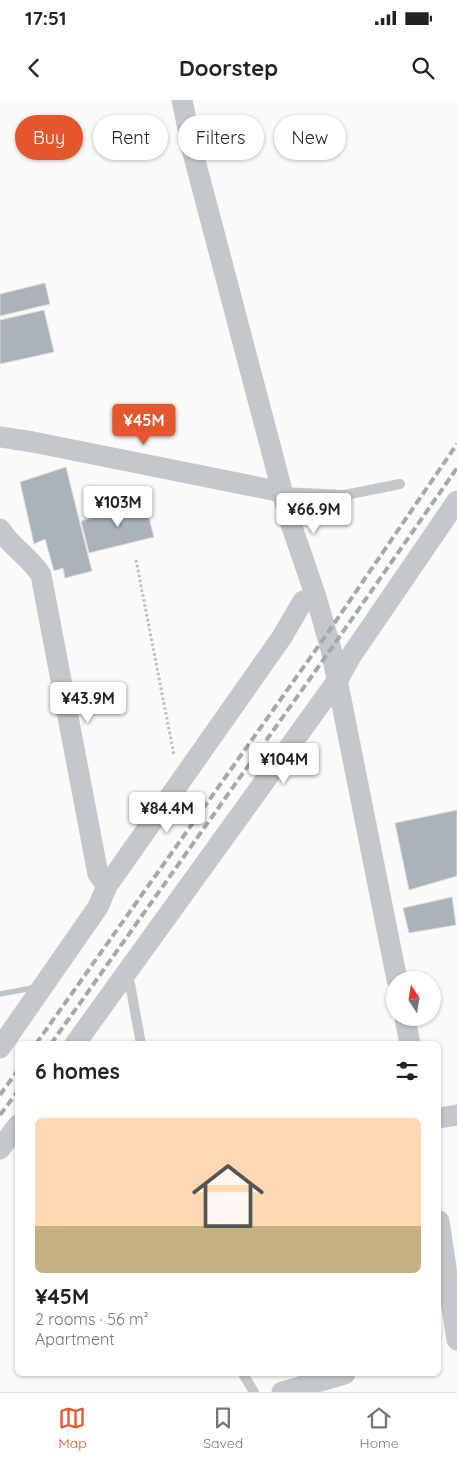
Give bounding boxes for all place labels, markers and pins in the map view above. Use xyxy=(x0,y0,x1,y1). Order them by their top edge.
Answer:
pin: ¥45M xyxy=(114,404,174,446)
pin: ¥103M xyxy=(83,486,153,528)
pin: ¥66.9M xyxy=(273,492,355,535)
pin: ¥43.9M xyxy=(47,682,129,724)
pin: ¥104M xyxy=(249,742,319,785)
pin: ¥84.4M xyxy=(126,792,208,834)

